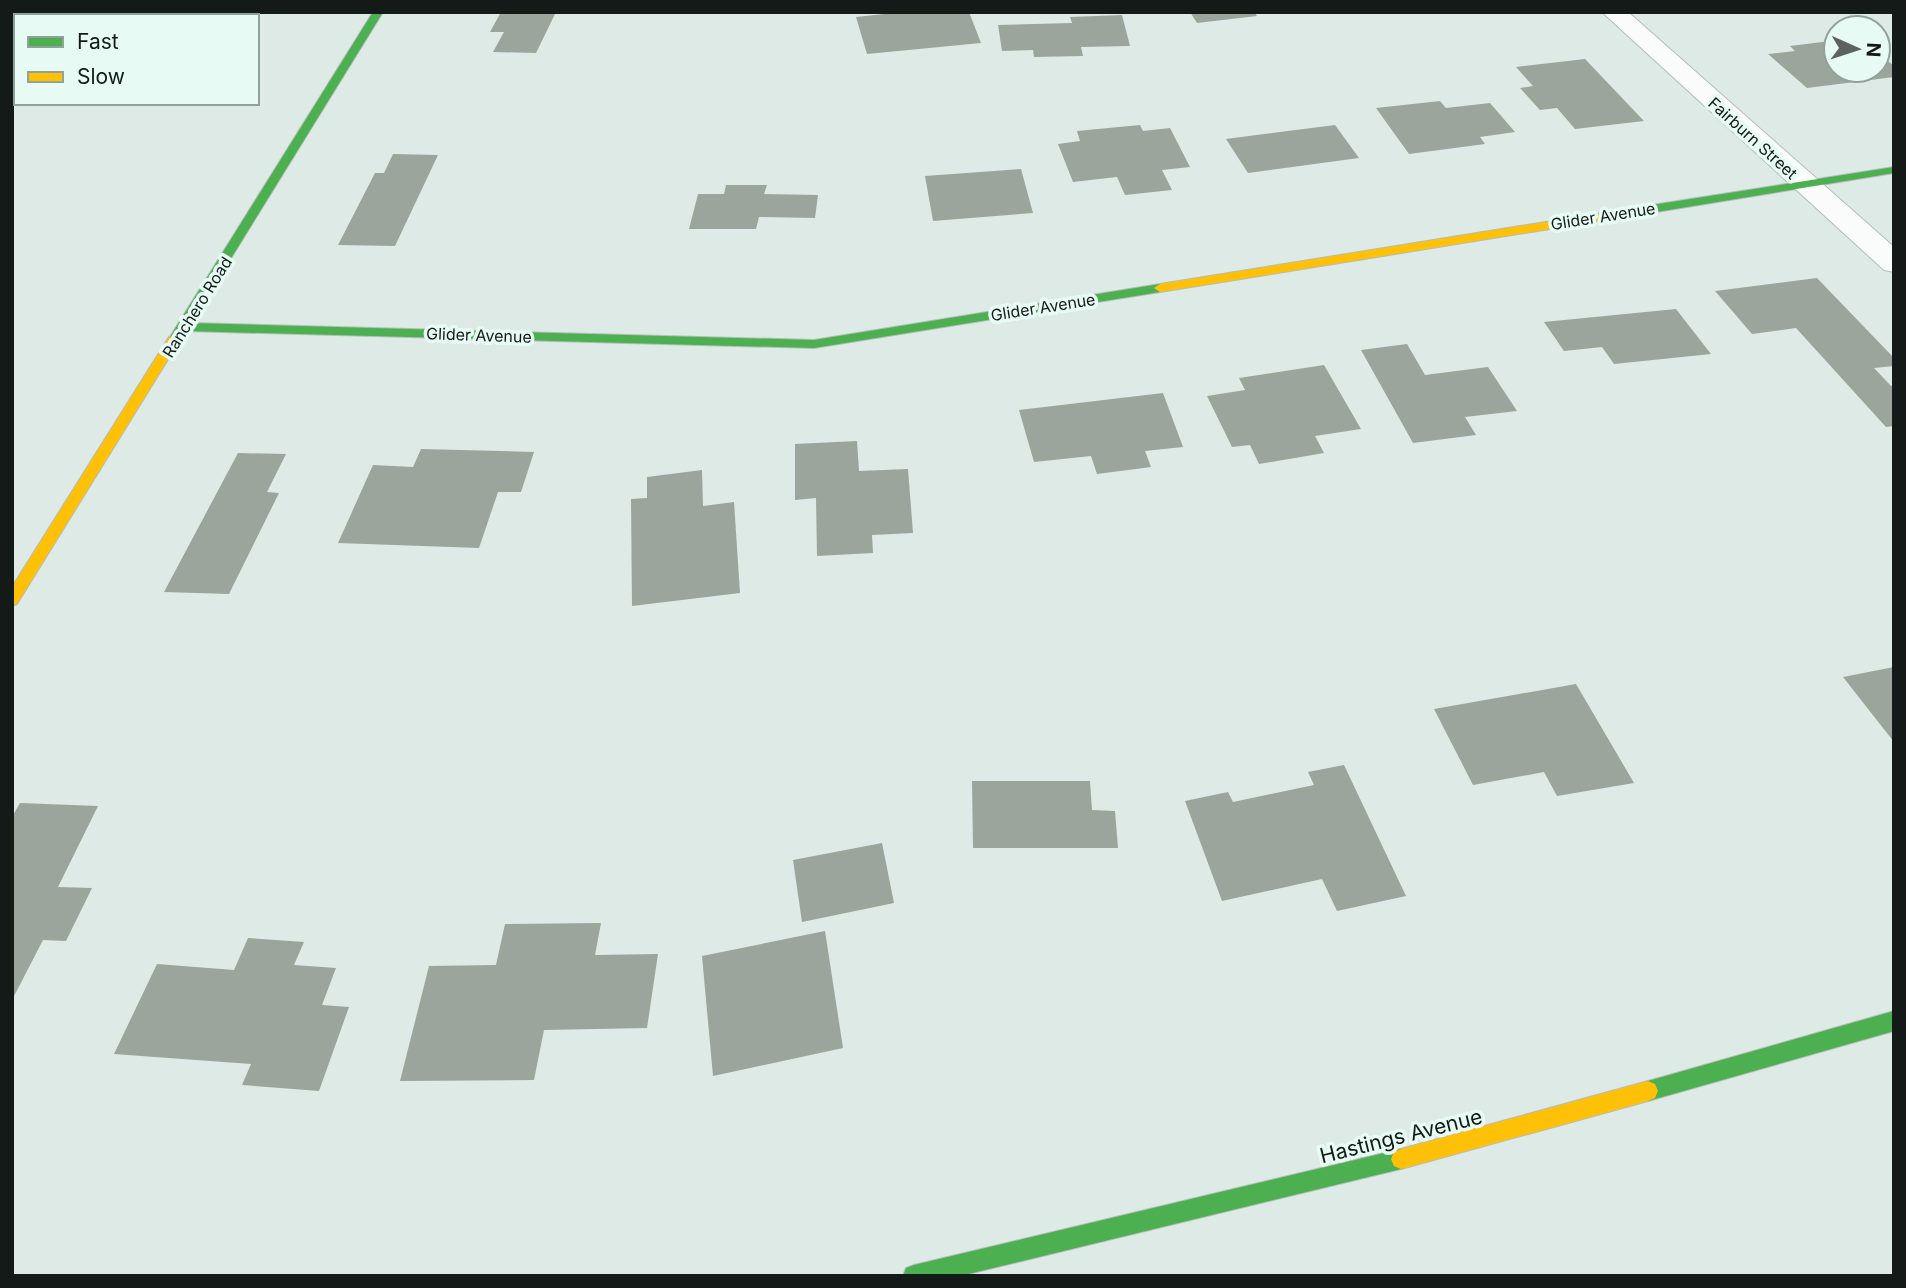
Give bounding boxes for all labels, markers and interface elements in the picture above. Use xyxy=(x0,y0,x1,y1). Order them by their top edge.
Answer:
legend xyxy=(14,14,259,105)
north arrow xyxy=(1822,14,1892,84)
text: Fast xyxy=(77,29,119,54)
text: N xyxy=(1862,42,1885,58)
text: Slow xyxy=(77,64,125,89)
street label: Fairburn Street xyxy=(1704,93,1802,183)
street label: Glider Avenue xyxy=(1549,198,1657,234)
street label: Ranchero Road xyxy=(158,253,236,361)
street label: Glider Avenue xyxy=(989,289,1097,325)
street label: Glider Avenue xyxy=(426,323,532,347)
street label: Hastings Avenue xyxy=(1317,1104,1485,1168)

